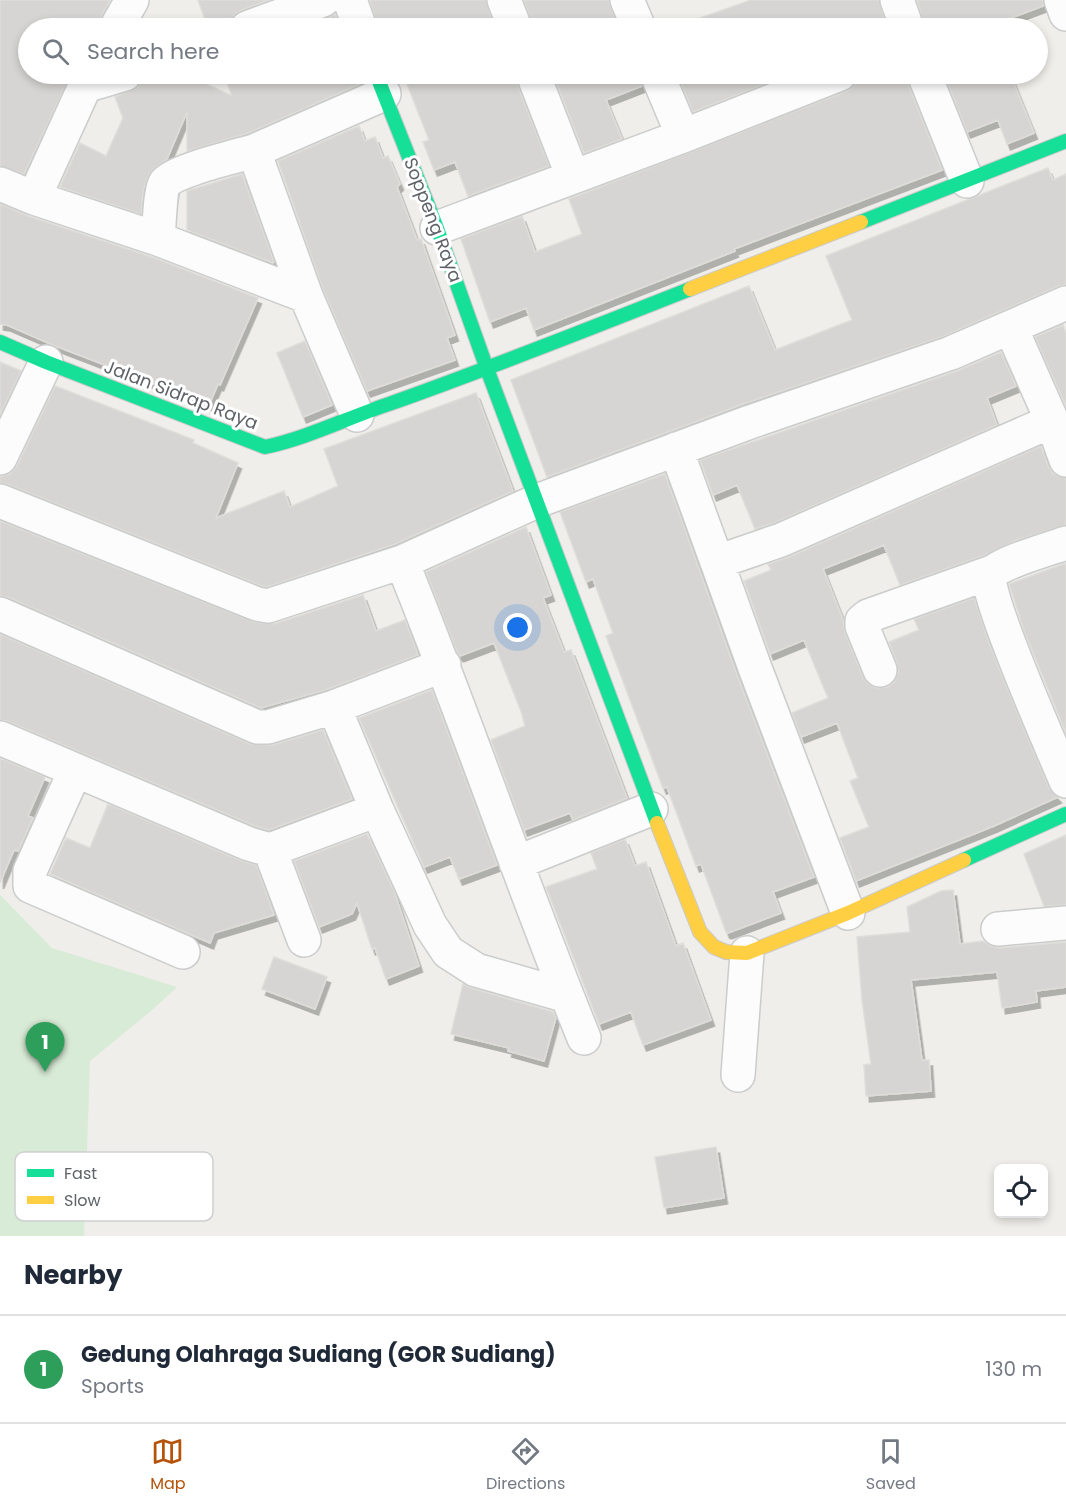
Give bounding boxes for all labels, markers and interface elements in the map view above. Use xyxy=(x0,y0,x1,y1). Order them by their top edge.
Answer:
search box xyxy=(18,18,1048,84)
icon: search xyxy=(39,35,72,68)
text: Search here xyxy=(87,36,220,67)
street label: Soppeng Raya xyxy=(398,154,469,286)
street label: Jalan Sidrap Raya xyxy=(101,354,262,435)
your location xyxy=(503,613,532,642)
pin: 1 xyxy=(26,1022,64,1072)
legend xyxy=(15,1152,213,1221)
text: Fast xyxy=(64,1162,97,1185)
map controls xyxy=(994,1164,1048,1218)
button: locate xyxy=(994,1164,1048,1218)
text: Slow xyxy=(64,1189,101,1212)
text: Nearby xyxy=(24,1257,122,1293)
text: Gedung Olahraga Sudiang (GOR Sudiang) xyxy=(81,1339,556,1370)
text: 1 xyxy=(40,1355,47,1383)
text: 130 m xyxy=(985,1355,1042,1383)
text: Sports xyxy=(81,1372,144,1400)
tab: Map xyxy=(150,1435,186,1496)
tab: Directions xyxy=(486,1435,565,1496)
tab: Saved xyxy=(866,1435,916,1496)

